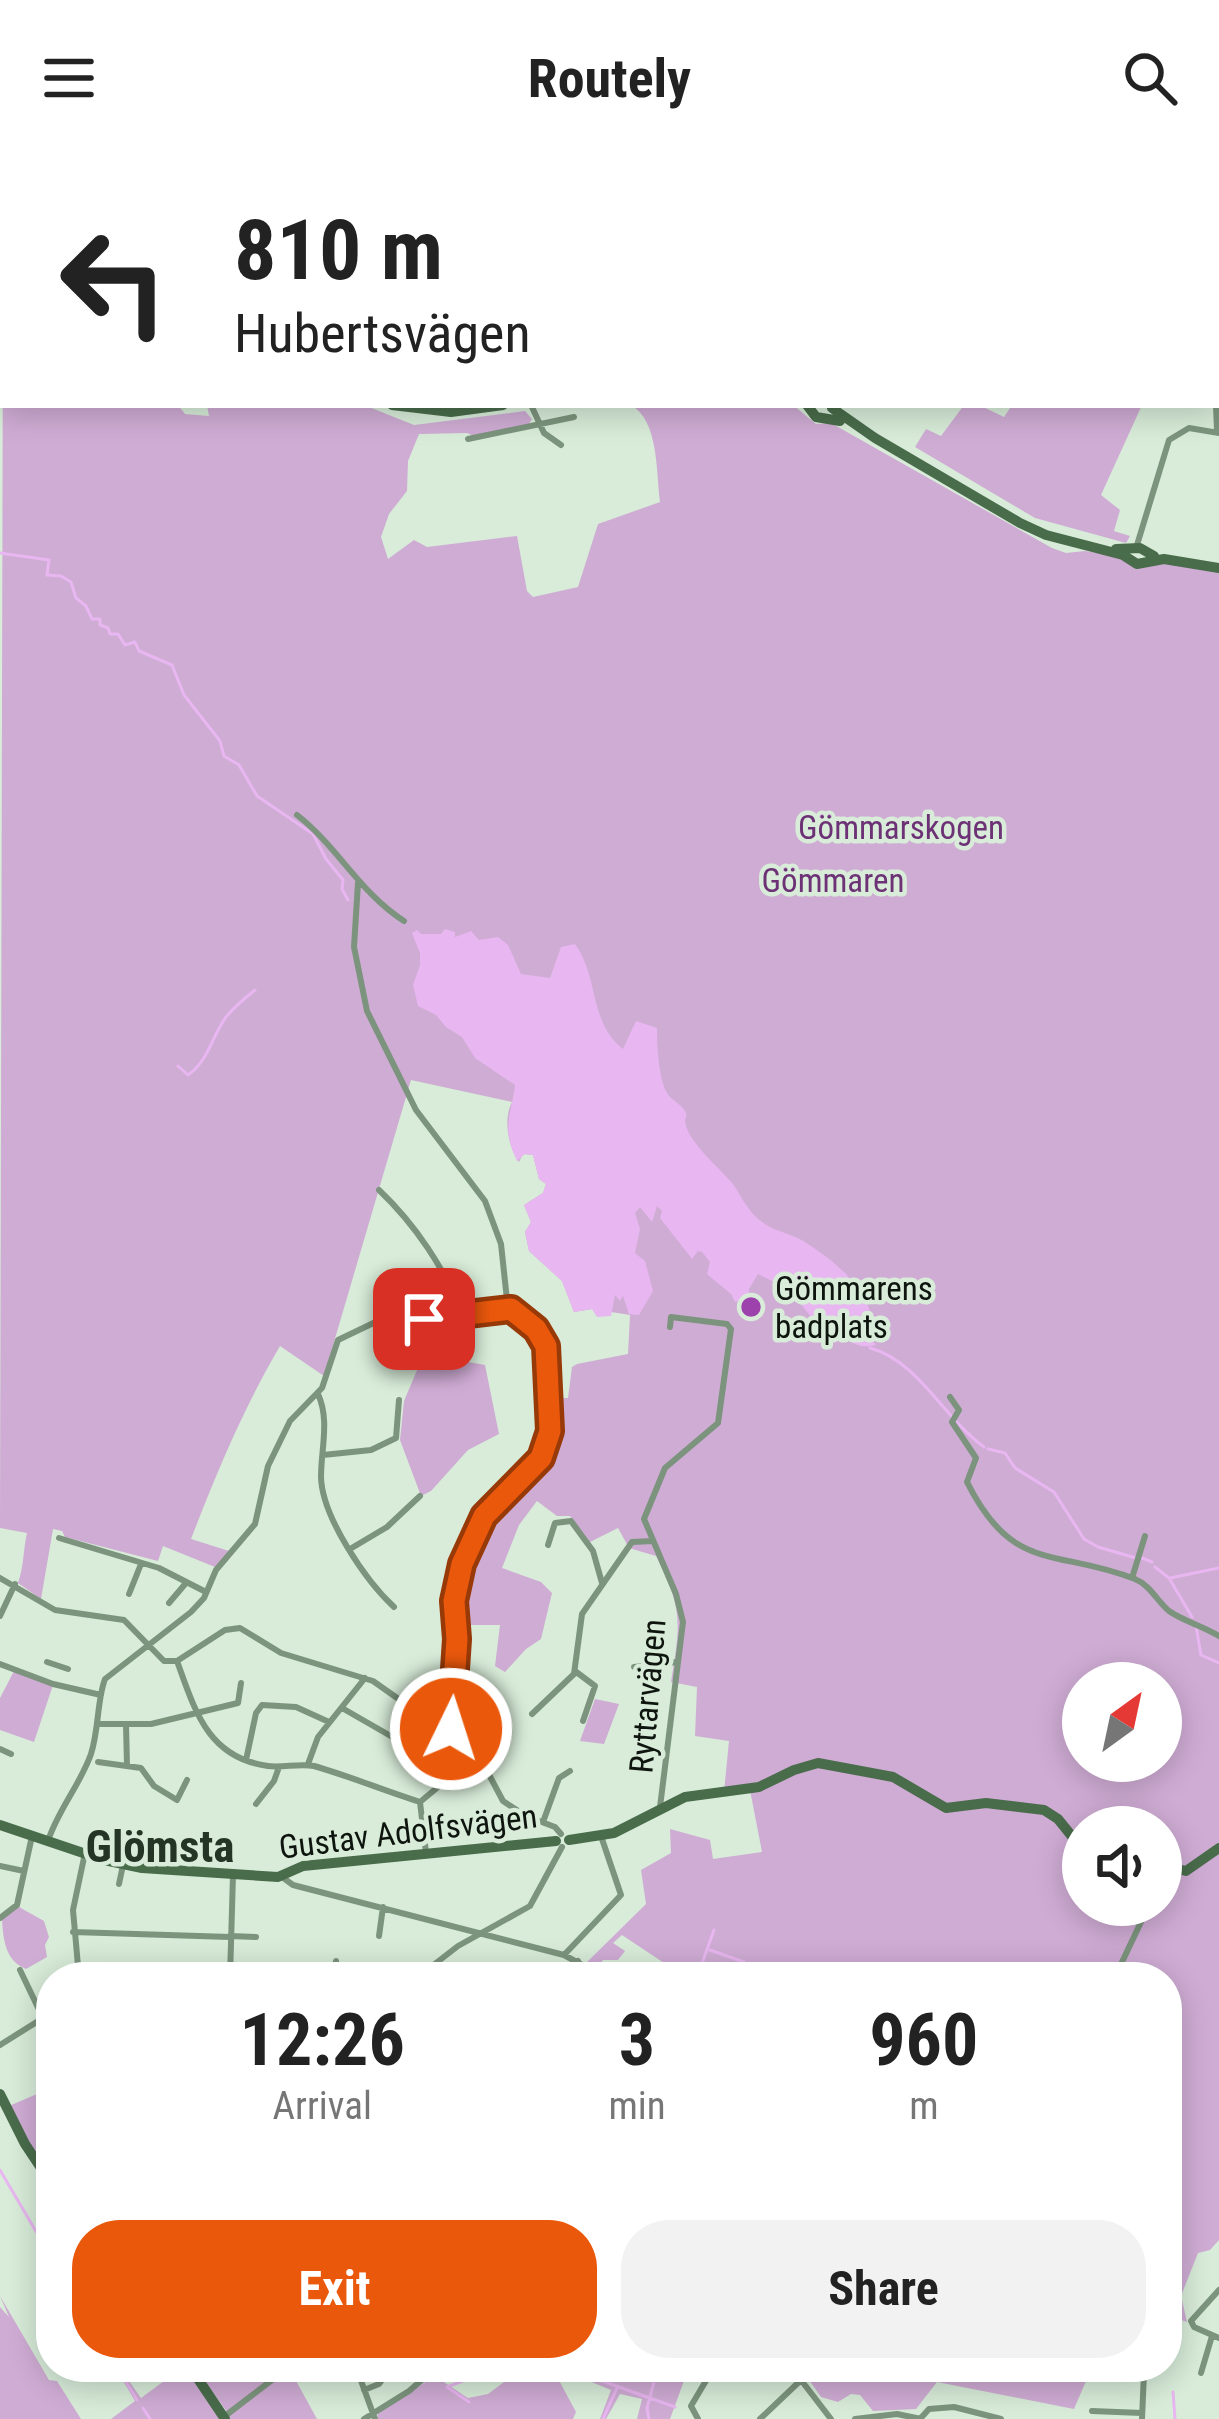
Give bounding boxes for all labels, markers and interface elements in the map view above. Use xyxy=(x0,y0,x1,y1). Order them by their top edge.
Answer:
icon: menu xyxy=(36,45,102,111)
icon: search xyxy=(1117,45,1183,111)
text: Routely xyxy=(528,47,691,110)
text: 810 m xyxy=(234,201,443,300)
icon: left xyxy=(36,204,192,360)
text: Hubertsvägen xyxy=(234,302,531,365)
park label: Gömmarskogen xyxy=(798,808,1004,847)
park label: Gömmaren xyxy=(762,861,904,900)
pin xyxy=(373,1268,475,1370)
place label: Gömmarens badplats xyxy=(775,1269,933,1346)
icon: arrive xyxy=(391,1286,457,1352)
marker: Gömmarens badplats xyxy=(738,1294,764,1320)
street label: Ryttarvägen xyxy=(621,1617,674,1775)
north arrow xyxy=(1062,1662,1182,1782)
map controls xyxy=(1062,1662,1182,1926)
position arrow xyxy=(388,1666,514,1792)
street label: Gustav Adolfsvägen xyxy=(277,1796,539,1867)
button: sound xyxy=(1062,1806,1182,1926)
district label: Glömsta xyxy=(86,1820,234,1873)
text: 12:26 xyxy=(240,1998,405,2083)
text: 3 xyxy=(619,1998,655,2083)
text: 960 xyxy=(869,1998,978,2083)
text: Arrival xyxy=(273,2083,372,2129)
text: min xyxy=(608,2083,666,2129)
text: m xyxy=(909,2083,939,2129)
button: Exit xyxy=(72,2220,597,2358)
button: Share xyxy=(621,2220,1146,2358)

